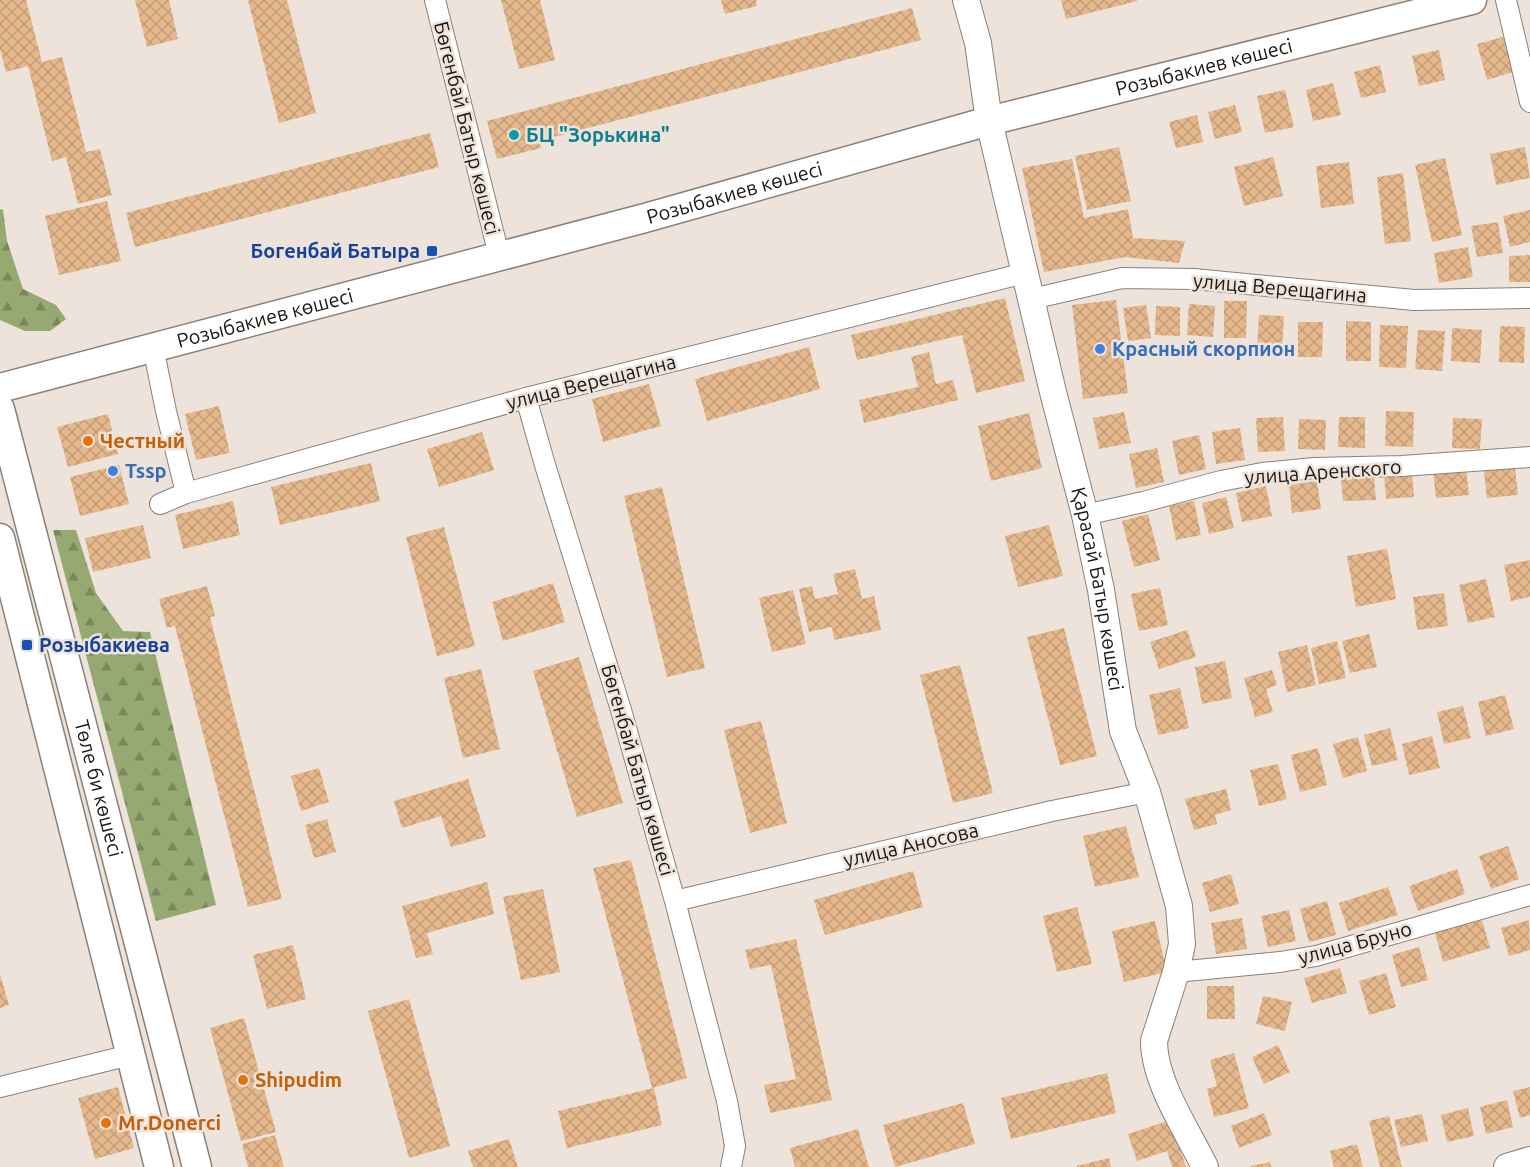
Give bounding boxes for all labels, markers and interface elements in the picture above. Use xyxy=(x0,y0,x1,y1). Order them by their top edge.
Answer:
street label: Бөгенбай Батыр көшесі xyxy=(430,19,505,237)
street label: Розыбакиев көшесі xyxy=(1113,33,1295,100)
place label: БЦ "Зорькина" xyxy=(526,123,670,146)
marker: БЦ "Зорькина" xyxy=(507,128,521,142)
street label: Розыбакиев көшесі xyxy=(644,157,825,228)
place label: Богенбай Батыра xyxy=(250,239,420,262)
marker: Богенбай Батыра xyxy=(425,244,439,258)
street label: улица Верещагина xyxy=(1192,268,1368,307)
street label: Розыбакиев көшесі xyxy=(174,283,356,352)
place label: Красный скорпион xyxy=(1112,337,1295,360)
marker: Красный скорпион xyxy=(1093,342,1107,356)
street label: улица Верещагина xyxy=(504,349,678,414)
place label: Честный xyxy=(100,429,185,452)
marker: Честный xyxy=(81,434,95,448)
street label: улица Аренского xyxy=(1244,455,1402,488)
place label: Tssp xyxy=(125,459,167,482)
marker: Tssp xyxy=(106,464,120,478)
street label: Қарасай Батыр көшесі xyxy=(1067,485,1129,692)
place label: Розыбакиева xyxy=(39,633,170,656)
marker: Розыбакиева xyxy=(20,638,34,652)
street label: Бөгенбай Батыр көшесі xyxy=(597,661,680,878)
street label: Төле би көшесі xyxy=(70,717,128,859)
street label: улица Аносова xyxy=(841,818,981,871)
street label: улица Бруно xyxy=(1296,916,1414,969)
place label: Shipudim xyxy=(255,1068,342,1091)
marker: Shipudim xyxy=(236,1073,250,1087)
place label: Mr.Donerci xyxy=(118,1111,221,1134)
marker: Mr.Donerci xyxy=(99,1116,113,1130)

